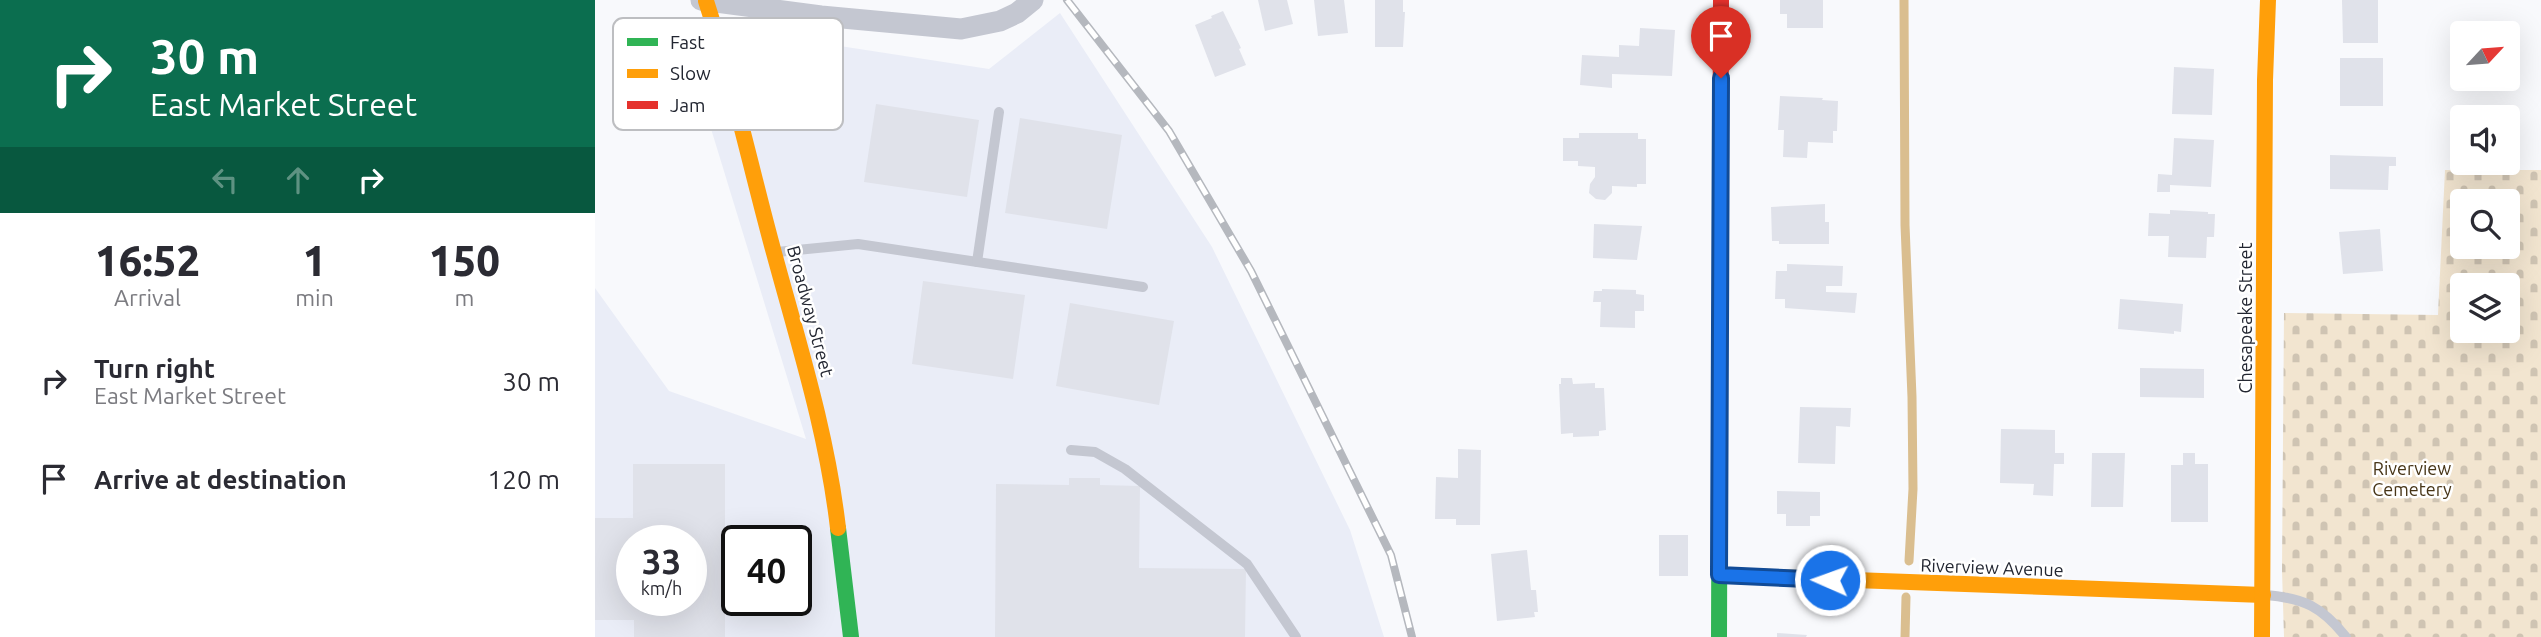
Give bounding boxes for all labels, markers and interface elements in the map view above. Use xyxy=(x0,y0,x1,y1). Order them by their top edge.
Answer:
pin xyxy=(1691,6,1751,78)
icon: arrive xyxy=(1702,17,1740,55)
legend xyxy=(613,18,843,130)
north arrow xyxy=(2450,21,2520,91)
map controls xyxy=(2450,21,2520,343)
icon: right xyxy=(35,28,126,119)
text: 30 m xyxy=(150,28,259,83)
text: Fast xyxy=(670,31,705,53)
text: Slow xyxy=(670,62,711,84)
text: East Market Street xyxy=(150,86,417,122)
text: Jam xyxy=(670,94,706,116)
button: sound xyxy=(2450,105,2520,175)
icon: left xyxy=(206,161,244,199)
icon: ahead xyxy=(279,161,317,199)
icon: right xyxy=(352,161,390,199)
button: search xyxy=(2450,189,2520,259)
text: 16:52 xyxy=(95,237,200,284)
text: 1 xyxy=(303,237,326,284)
text: 150 xyxy=(429,237,500,284)
street label: Chesapeake Street xyxy=(2235,242,2255,394)
street label: Broadway Street xyxy=(784,243,838,379)
button: layers xyxy=(2450,273,2520,343)
text: Arrival xyxy=(114,285,181,310)
text: min xyxy=(295,285,334,310)
text: m xyxy=(454,285,474,310)
text: Turn right xyxy=(94,354,215,383)
icon: right xyxy=(35,362,73,400)
text: 30 m xyxy=(502,367,560,396)
text: East Market Street xyxy=(94,383,286,408)
park label: Riverview Cemetery xyxy=(2372,458,2452,499)
icon: arrive xyxy=(35,460,73,498)
text: Arrive at destination xyxy=(94,465,347,494)
text: 120 m xyxy=(488,465,560,494)
speed limit sign: 40 xyxy=(721,525,812,616)
text: 33 xyxy=(642,541,681,581)
position arrow xyxy=(1793,543,1867,617)
street label: Riverview Avenue xyxy=(1920,555,2064,579)
text: km/h xyxy=(641,578,682,598)

